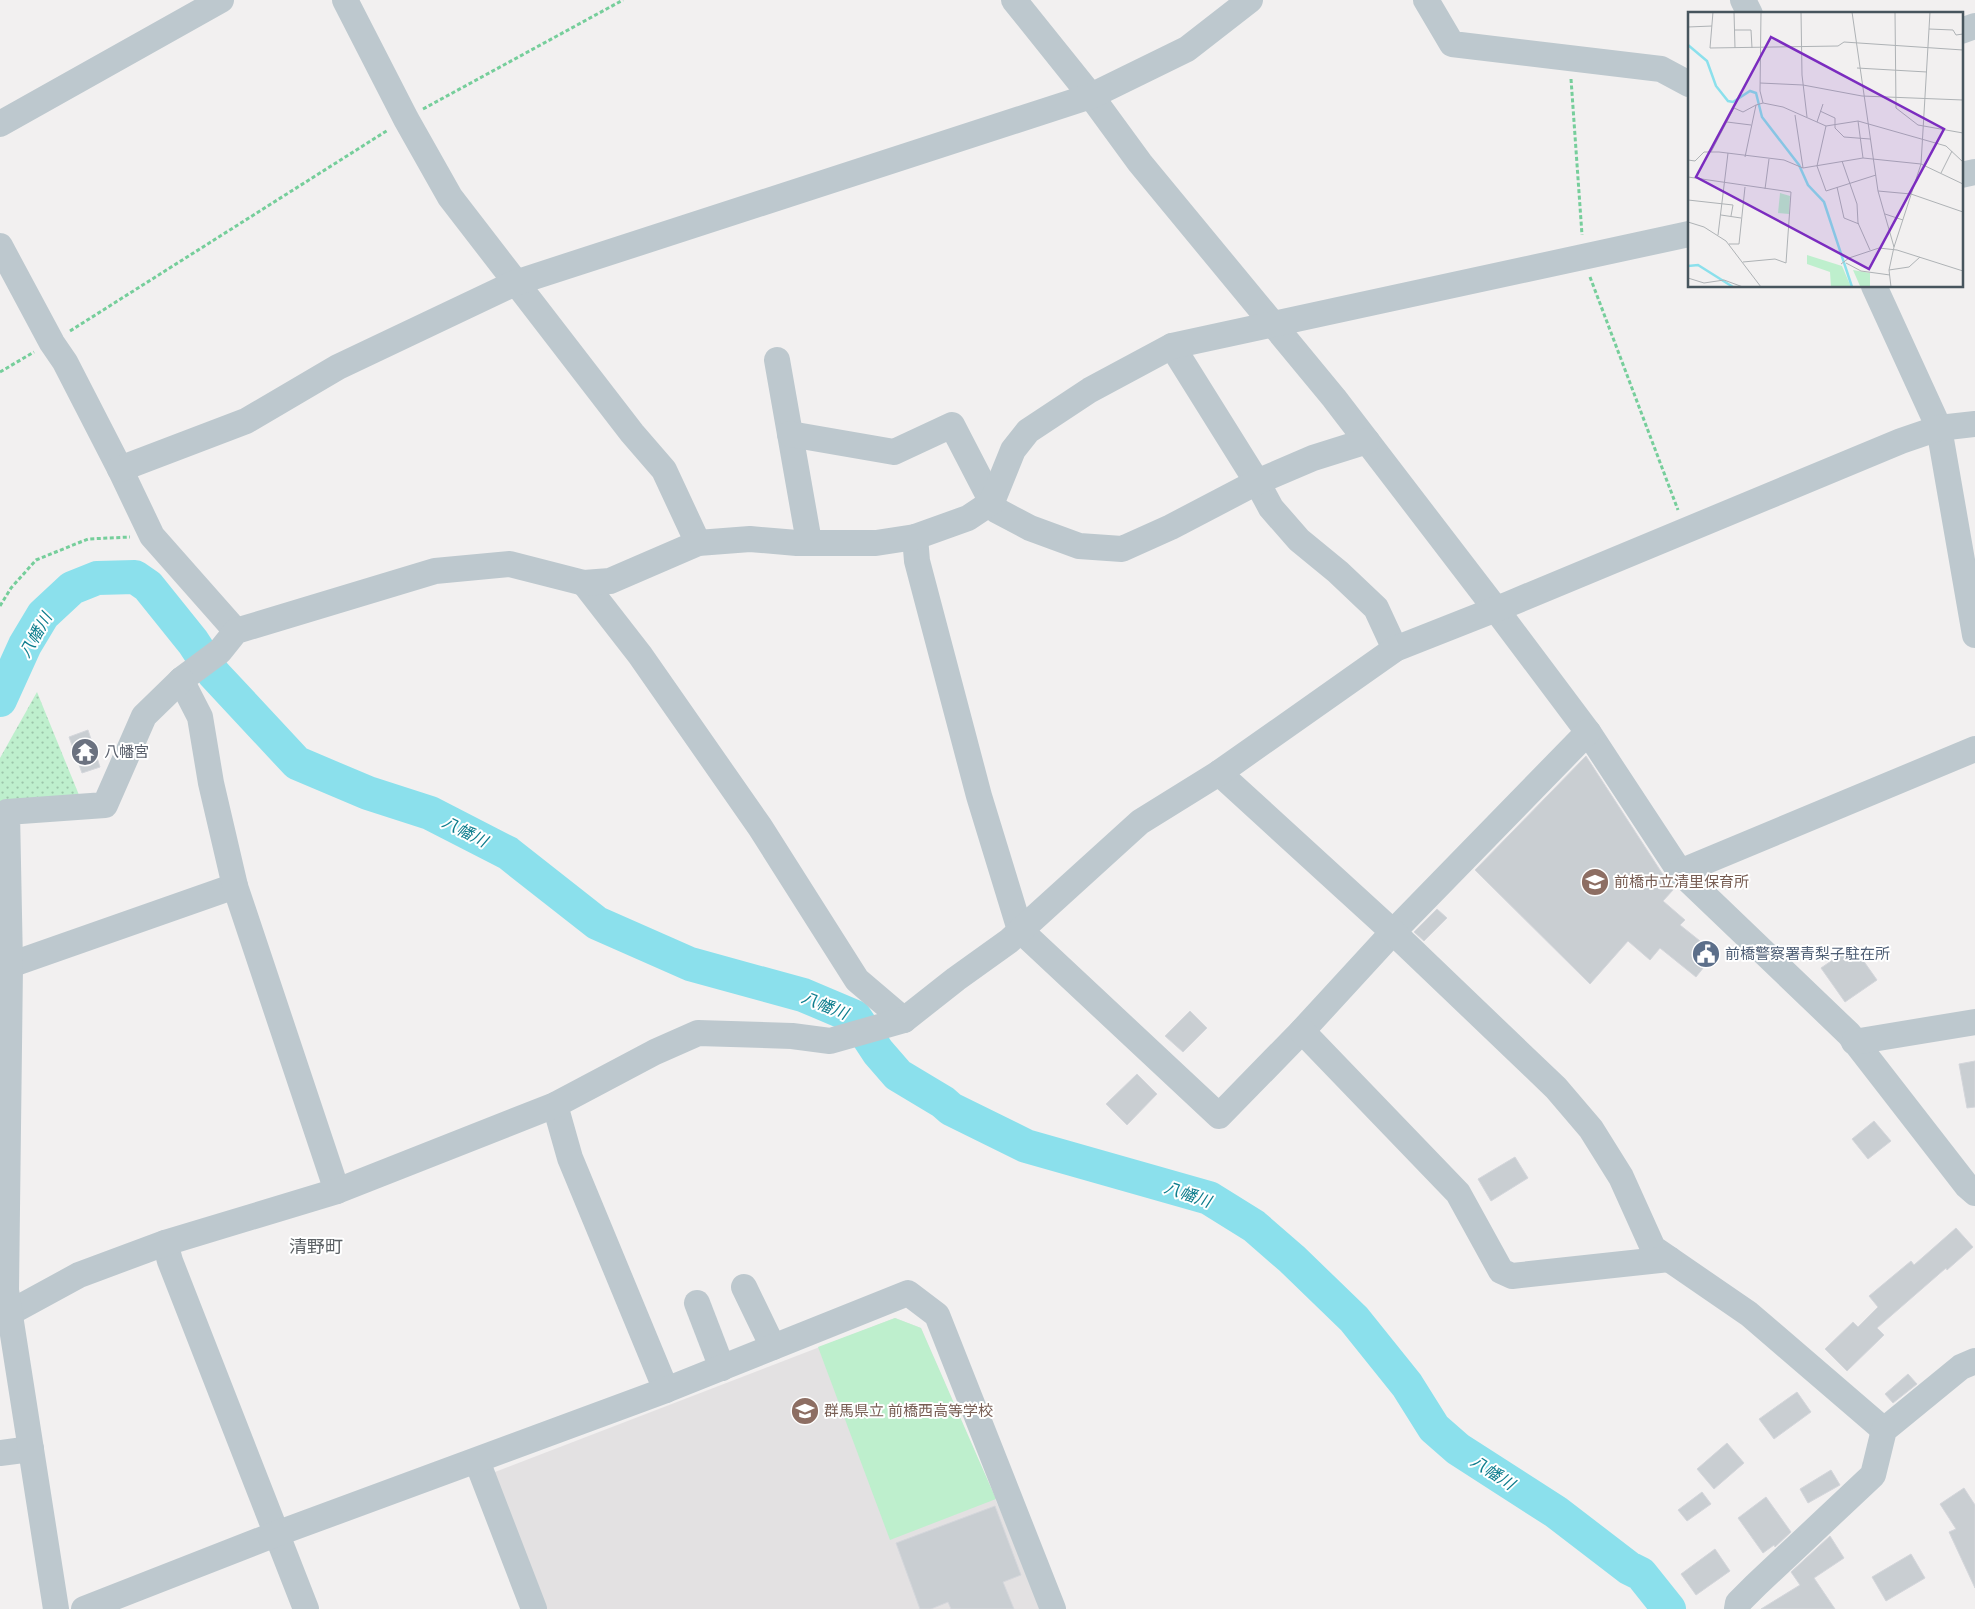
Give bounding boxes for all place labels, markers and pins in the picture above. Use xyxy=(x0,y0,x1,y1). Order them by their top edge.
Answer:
temple icon: 八幡宮 xyxy=(70,737,100,767)
place label: 八幡宮 xyxy=(104,742,149,761)
school or university icon: 前橋市立清里保育所 xyxy=(1580,867,1610,897)
place label: 前橋市立清里保育所 xyxy=(1614,872,1749,891)
public building icon: 前橋警察署青梨子駐在所 xyxy=(1691,939,1721,969)
place label: 前橋警察署青梨子駐在所 xyxy=(1725,944,1890,963)
school or university icon: 群馬県立 前橋西高等学校 xyxy=(790,1396,820,1426)
place label: 群馬県立 前橋西高等学校 xyxy=(824,1401,993,1420)

